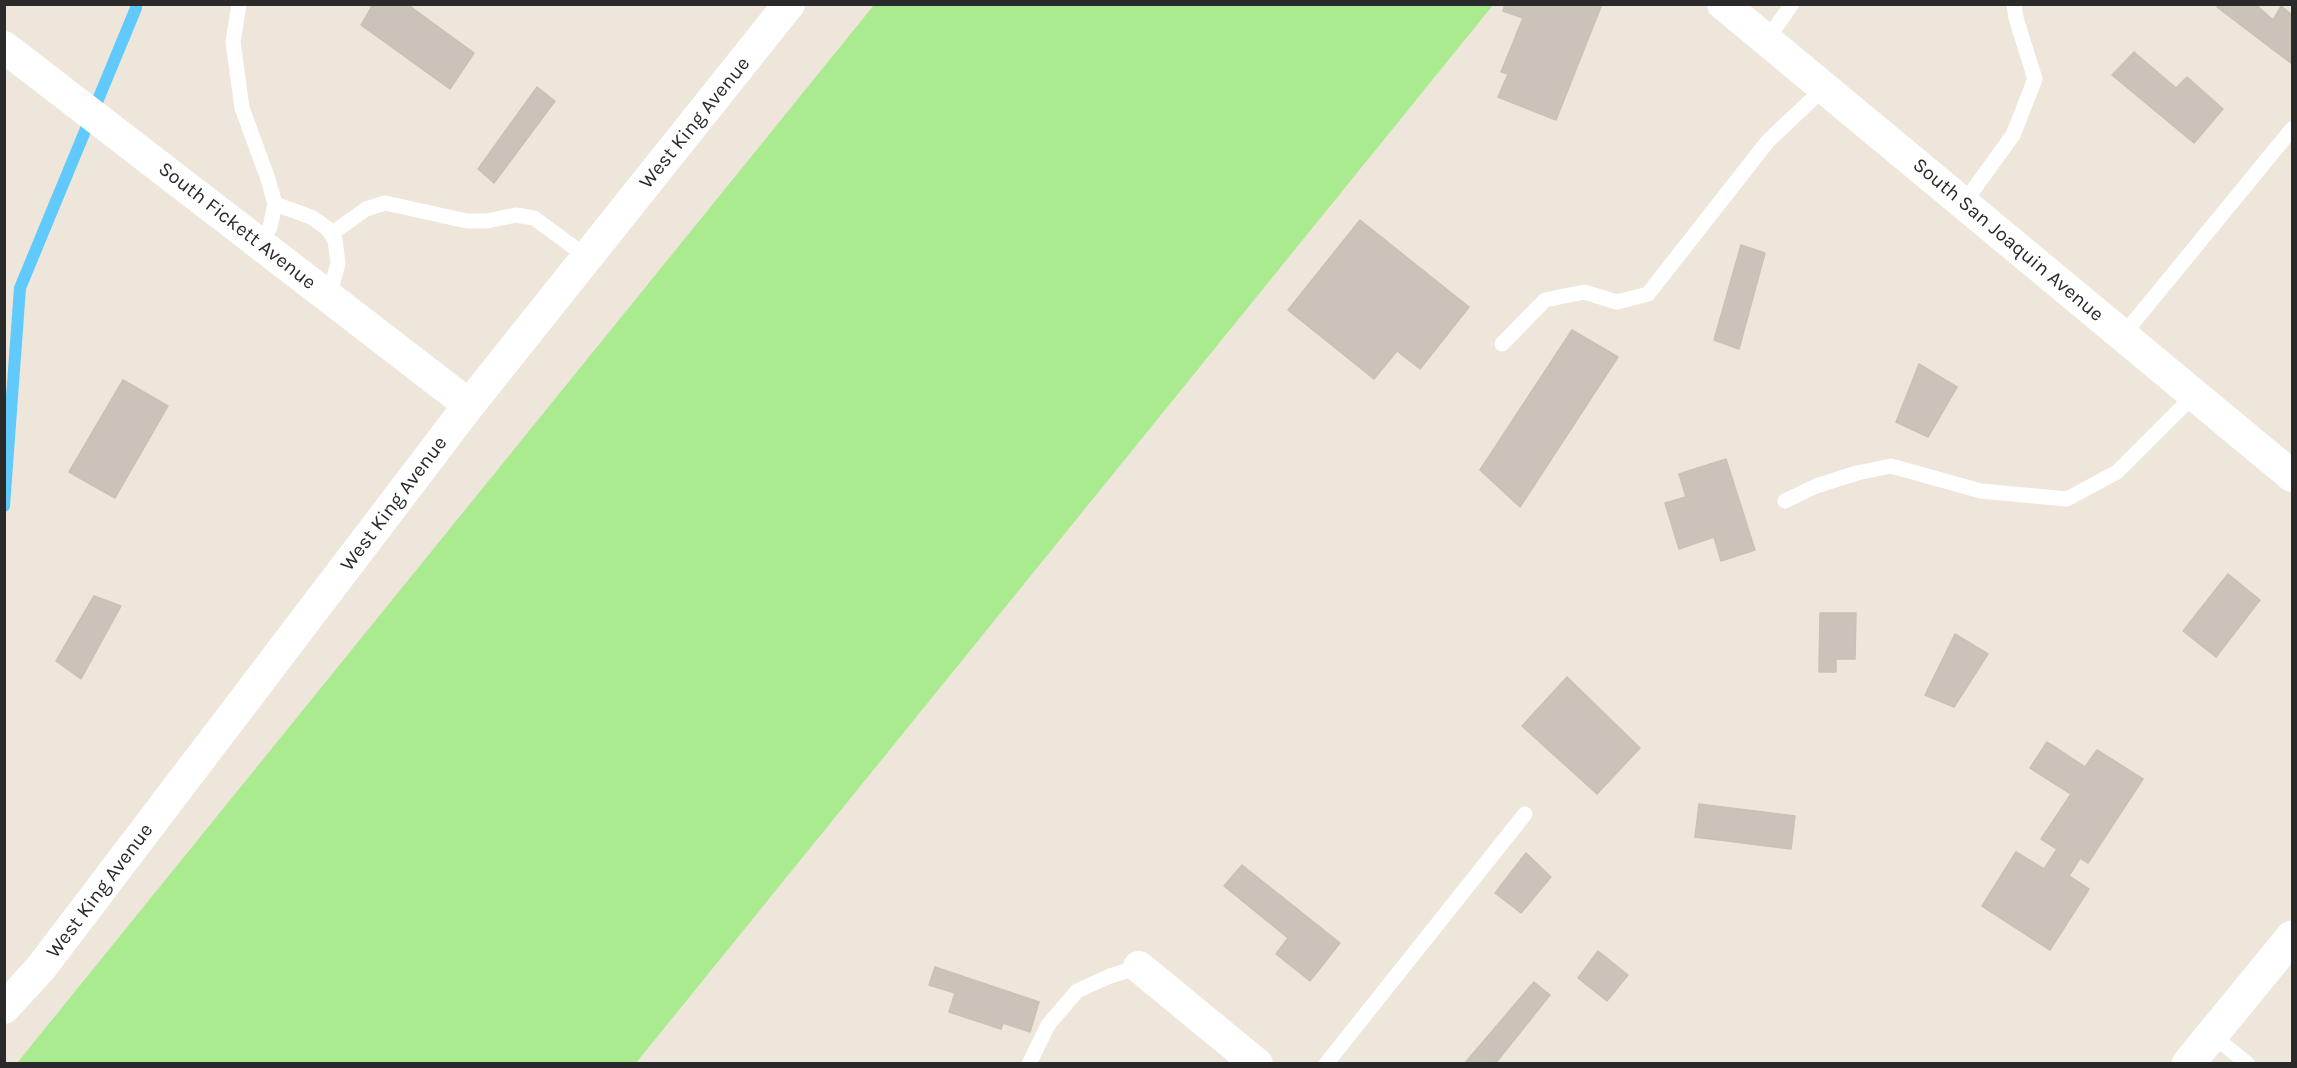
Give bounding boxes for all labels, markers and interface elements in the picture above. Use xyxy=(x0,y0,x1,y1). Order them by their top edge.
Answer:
street label: West King Avenue xyxy=(635,52,755,194)
street label: South San Joaquin Avenue xyxy=(1908,153,2108,327)
street label: South Fickett Avenue xyxy=(153,157,321,295)
street label: West King Avenue xyxy=(336,432,452,576)
street label: West King Avenue xyxy=(42,819,158,963)

